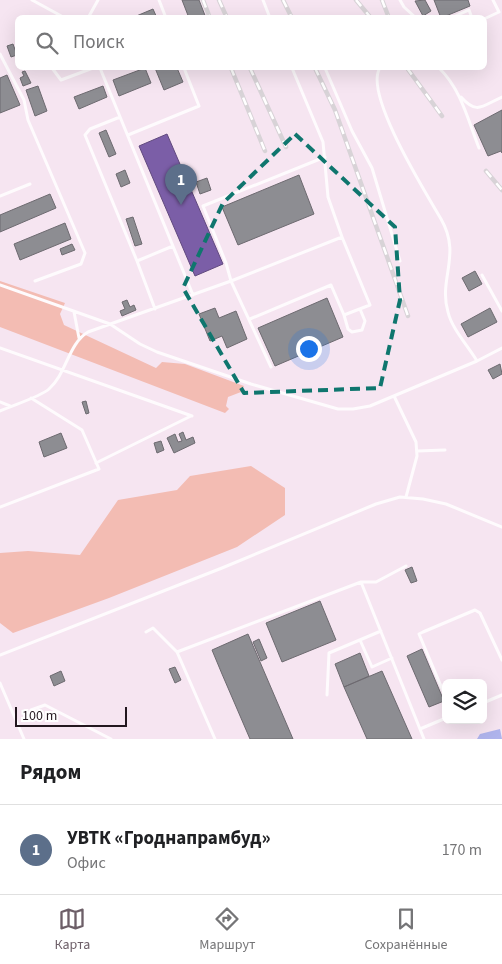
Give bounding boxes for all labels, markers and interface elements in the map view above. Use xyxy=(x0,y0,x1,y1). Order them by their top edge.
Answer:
search box xyxy=(15,15,487,70)
icon: search xyxy=(33,29,61,57)
text: Поиск xyxy=(73,29,124,56)
pin: 1 xyxy=(165,164,197,205)
your location xyxy=(296,336,322,362)
map controls xyxy=(442,679,487,724)
button: layers xyxy=(442,679,487,724)
scale bar xyxy=(15,704,128,727)
text: 100 m xyxy=(22,706,57,726)
text: Рядом xyxy=(20,757,81,787)
text: УВТК «Гроднапрамбуд» xyxy=(67,825,271,852)
text: 1 xyxy=(32,839,40,861)
text: 170 m xyxy=(442,839,482,861)
text: Офис xyxy=(67,852,106,874)
tab: Карта xyxy=(54,905,90,955)
tab: Маршрут xyxy=(199,905,255,955)
tab: Сохранённые xyxy=(364,905,448,955)

